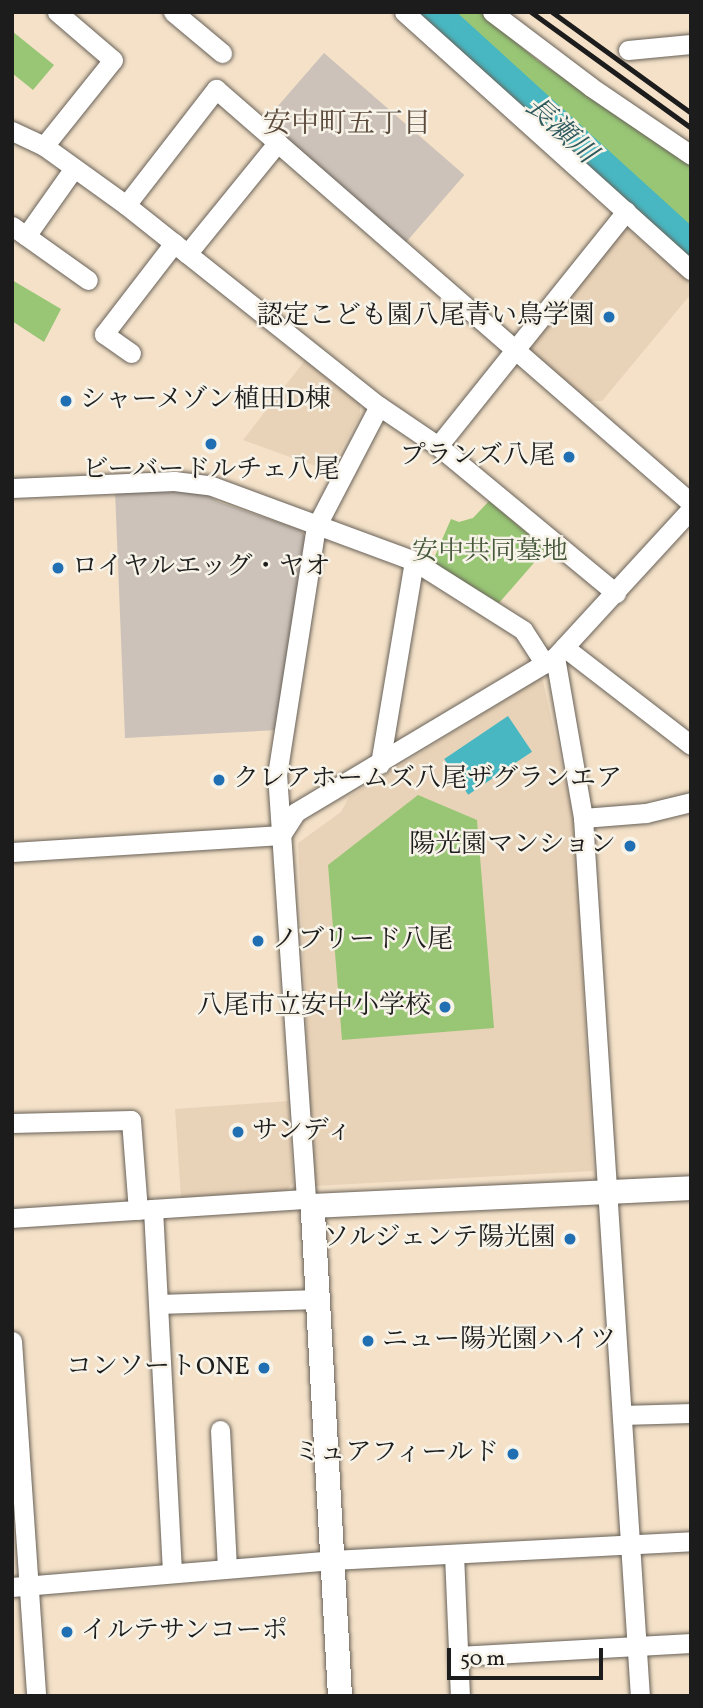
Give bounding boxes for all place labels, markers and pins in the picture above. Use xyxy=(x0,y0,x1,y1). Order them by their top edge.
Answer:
place label: 認定こども園八尾青い鳥学園 xyxy=(257,301,595,333)
marker: 認定こども園八尾青い鳥学園 xyxy=(601,309,617,325)
place label: シャーメゾン植田D棟 xyxy=(80,385,333,417)
marker: シャーメゾン植田D棟 xyxy=(58,393,74,409)
marker: ビーバードルチェ八尾 xyxy=(203,436,219,452)
place label: プランズ八尾 xyxy=(399,441,555,473)
marker: プランズ八尾 xyxy=(561,449,577,465)
place label: ビーバードルチェ八尾 xyxy=(82,455,340,487)
place label: ロイヤルエッグ・ヤオ xyxy=(72,552,332,584)
marker: ロイヤルエッグ・ヤオ xyxy=(50,560,66,576)
place label: クレアホームズ八尾ザグランエア xyxy=(233,764,623,796)
marker: クレアホームズ八尾ザグランエア xyxy=(211,772,227,788)
place label: 陽光園マンション xyxy=(408,830,616,862)
marker: 陽光園マンション xyxy=(622,838,638,854)
place label: ノブリード八尾 xyxy=(272,925,454,957)
marker: ノブリード八尾 xyxy=(250,933,266,949)
place label: 八尾市立安中小学校 xyxy=(197,991,431,1023)
marker: 八尾市立安中小学校 xyxy=(437,999,453,1015)
place label: サンディ xyxy=(252,1116,356,1148)
marker: サンディ xyxy=(230,1124,246,1140)
place label: ソルジェンテ陽光園 xyxy=(322,1223,556,1255)
marker: ソルジェンテ陽光園 xyxy=(562,1231,578,1247)
place label: ニュー陽光園ハイツ xyxy=(382,1325,616,1357)
marker: ニュー陽光園ハイツ xyxy=(360,1333,376,1349)
place label: コンソートONE xyxy=(66,1352,250,1384)
marker: コンソートONE xyxy=(256,1360,272,1376)
place label: ミュアフィールド xyxy=(291,1438,499,1470)
marker: ミュアフィールド xyxy=(505,1446,521,1462)
place label: イルテサンコーポ xyxy=(81,1616,289,1648)
marker: イルテサンコーポ xyxy=(59,1624,75,1640)

